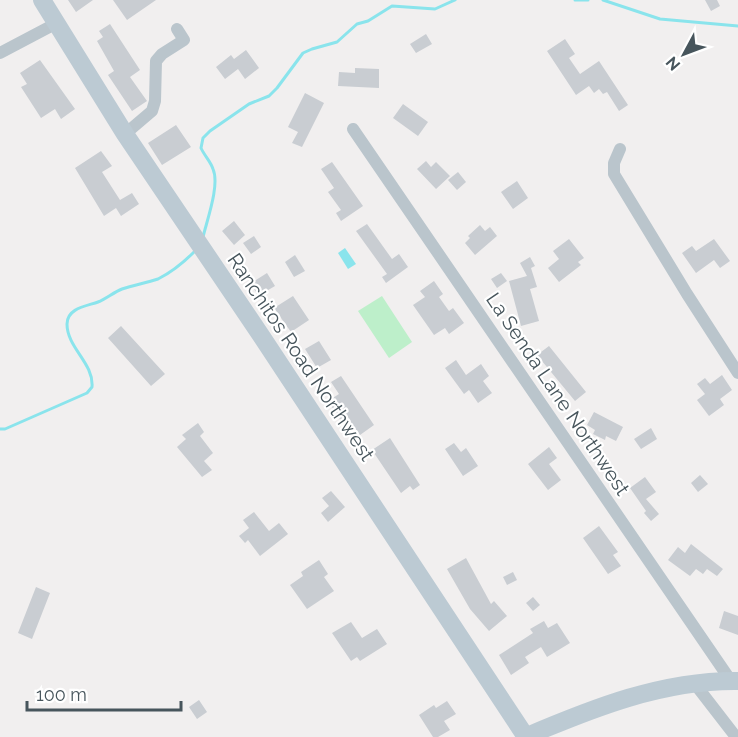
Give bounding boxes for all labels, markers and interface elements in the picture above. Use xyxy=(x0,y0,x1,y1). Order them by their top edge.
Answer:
north arrow xyxy=(654,24,714,84)
text: N xyxy=(662,53,684,74)
street label: Ranchitos Road Northwest xyxy=(223,249,380,466)
street label: La Senda Lane Northwest xyxy=(481,288,635,500)
scale bar xyxy=(27,674,182,712)
text: 100 m xyxy=(36,684,87,705)

